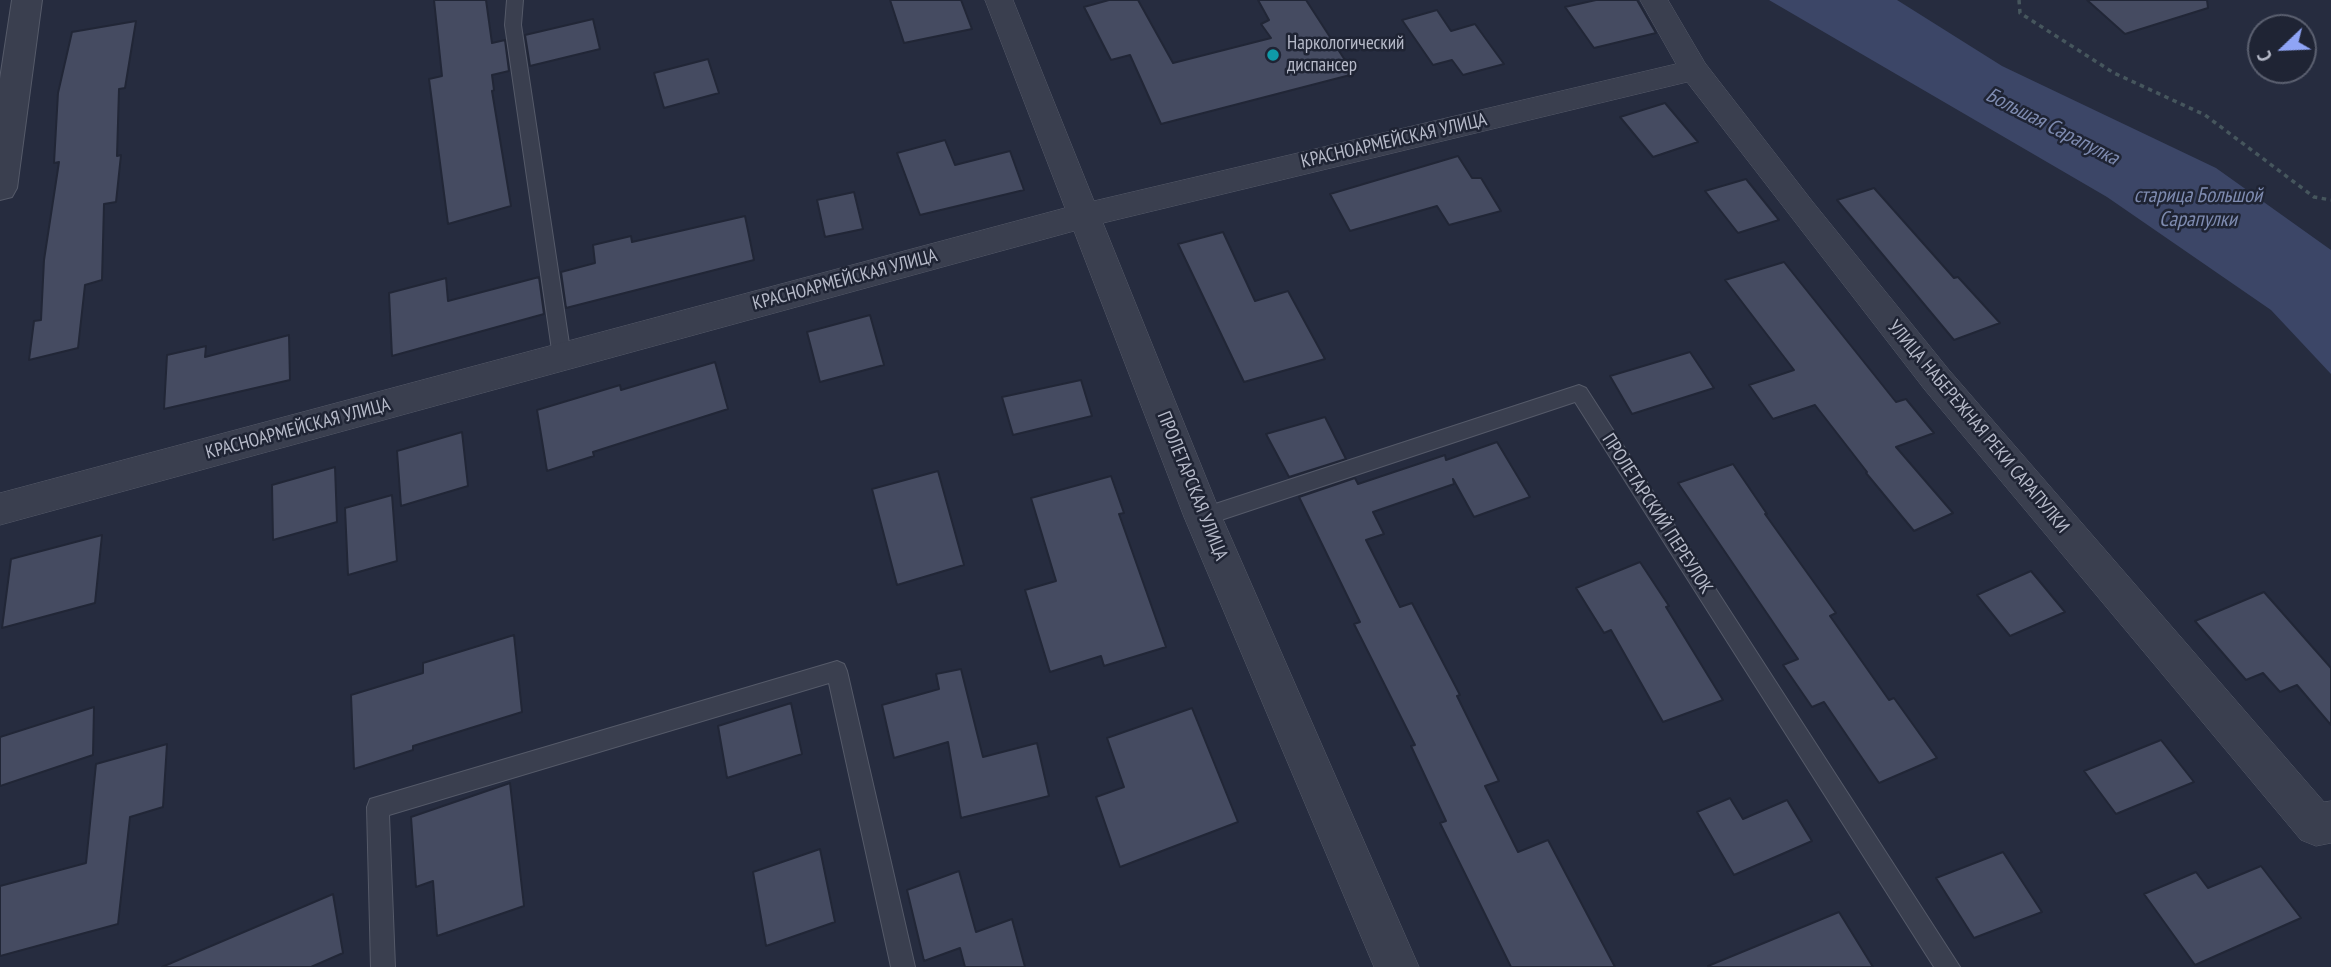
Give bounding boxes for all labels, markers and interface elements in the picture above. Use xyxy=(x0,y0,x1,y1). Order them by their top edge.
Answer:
north arrow xyxy=(2247,14,2317,84)
place label: Наркологический диспансер xyxy=(1287,33,1404,77)
marker: Наркологический диспансер xyxy=(1265,47,1281,63)
text: С xyxy=(2252,48,2277,65)
water label: Большая Сарапулка xyxy=(1981,83,2123,171)
street label: КРАСНОАРМЕЙСКАЯ УЛИЦА xyxy=(1299,109,1489,173)
water label: старица Большой Сарапулки xyxy=(2134,183,2262,233)
street label: КРАСНОАРМЕЙСКАЯ УЛИЦА xyxy=(750,244,940,316)
street label: УЛИЦА НАБЕРЕЖНАЯ РЕКИ САРАПУЛКИ xyxy=(1882,316,2074,538)
street label: КРАСНОАРМЕЙСКАЯ УЛИЦА xyxy=(203,393,393,465)
street label: ПРОЛЕТАРСКАЯ УЛИЦА xyxy=(1152,408,1232,564)
street label: ПРОЛЕТАРСКИЙ ПЕРЕУЛОК xyxy=(1597,430,1717,598)

